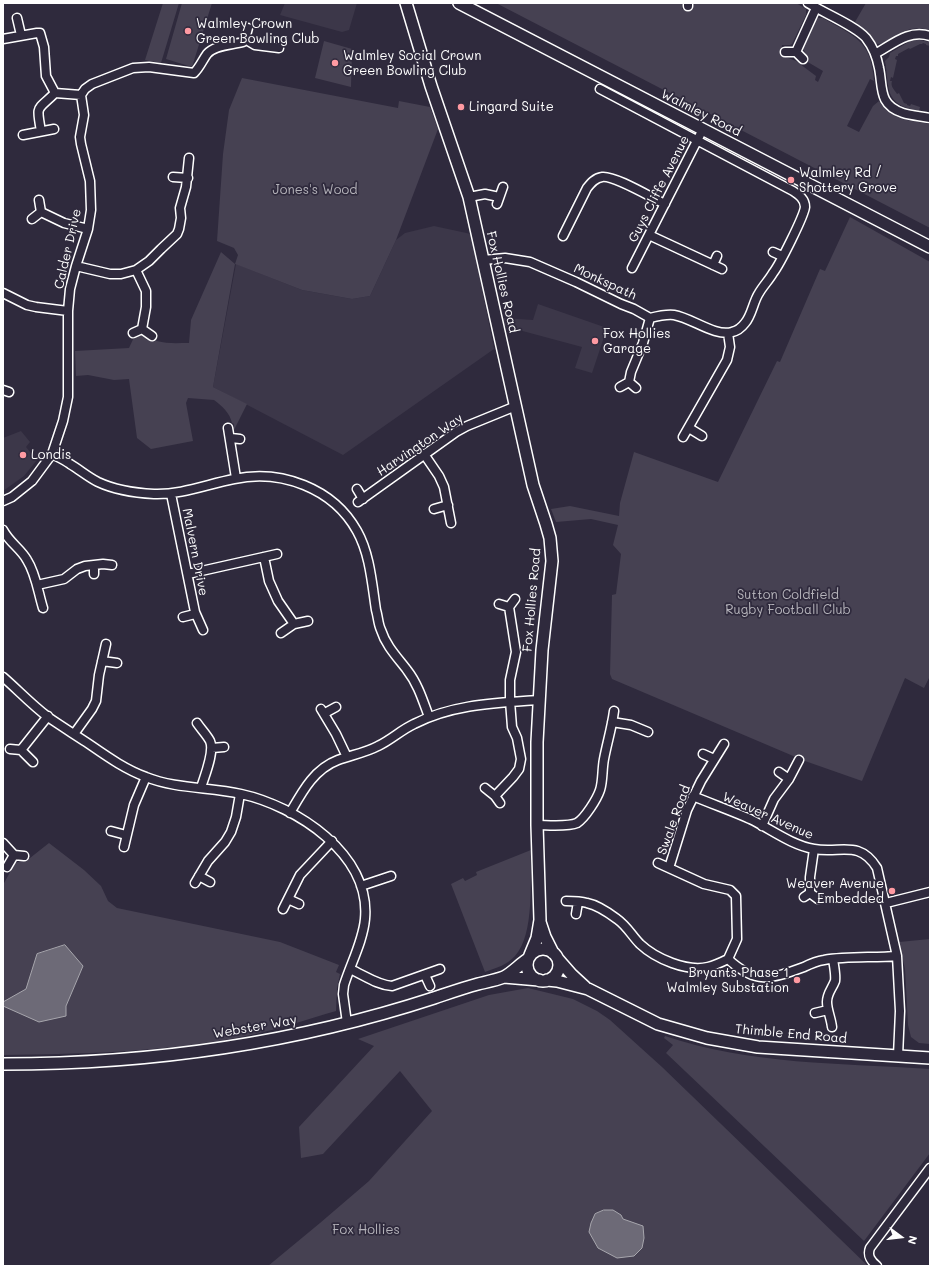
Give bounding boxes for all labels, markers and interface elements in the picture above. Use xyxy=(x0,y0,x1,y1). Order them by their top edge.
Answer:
place label: Walmley Crown Green Bowling Club xyxy=(196,16,320,47)
marker: Walmley Crown Green Bowling Club xyxy=(183,26,193,36)
place label: Walmley Social Crown Green Bowling Club xyxy=(343,48,481,79)
marker: Walmley Social Crown Green Bowling Club xyxy=(330,58,340,68)
street label: Walmley Road xyxy=(658,86,744,140)
place label: Lingard Suite xyxy=(469,99,554,115)
marker: Lingard Suite xyxy=(456,102,466,112)
street label: Guys Cliffe Avenue xyxy=(625,133,693,245)
place label: Walmley Rd / Shottery Grove xyxy=(799,165,897,196)
marker: Walmley Rd / Shottery Grove xyxy=(786,175,796,185)
park label: Jones's Wood xyxy=(273,182,357,198)
street label: Calder Drive xyxy=(51,207,85,291)
street label: Fox Hollies Road xyxy=(483,230,521,334)
street label: Monkspath xyxy=(571,261,639,303)
place label: Fox Hollies Garage xyxy=(603,326,671,357)
marker: Fox Hollies Garage xyxy=(590,336,600,346)
street label: Harvington Way xyxy=(374,410,466,480)
place label: Londis xyxy=(31,447,71,463)
marker: Londis xyxy=(18,450,28,460)
street label: Malvern Drive xyxy=(179,507,211,597)
street label: Fox Hollies Road xyxy=(520,547,544,653)
park label: Sutton Coldfield Rugby Football Club xyxy=(725,587,851,618)
street label: Swale Road xyxy=(654,783,694,857)
street label: Weaver Avenue xyxy=(720,789,816,843)
place label: Weaver Avenue Embedded xyxy=(786,876,884,907)
marker: Weaver Avenue Embedded xyxy=(887,886,897,896)
place label: Bryants Phase 1 Walmley Substation xyxy=(666,965,789,996)
marker: Bryants Phase 1 Walmley Substation xyxy=(792,975,802,985)
street label: Webster Way xyxy=(212,1012,298,1042)
street label: Thimble End Road xyxy=(734,1021,848,1047)
north arrow xyxy=(881,1217,921,1257)
park label: Fox Hollies xyxy=(332,1222,400,1238)
text: N xyxy=(905,1234,921,1246)

